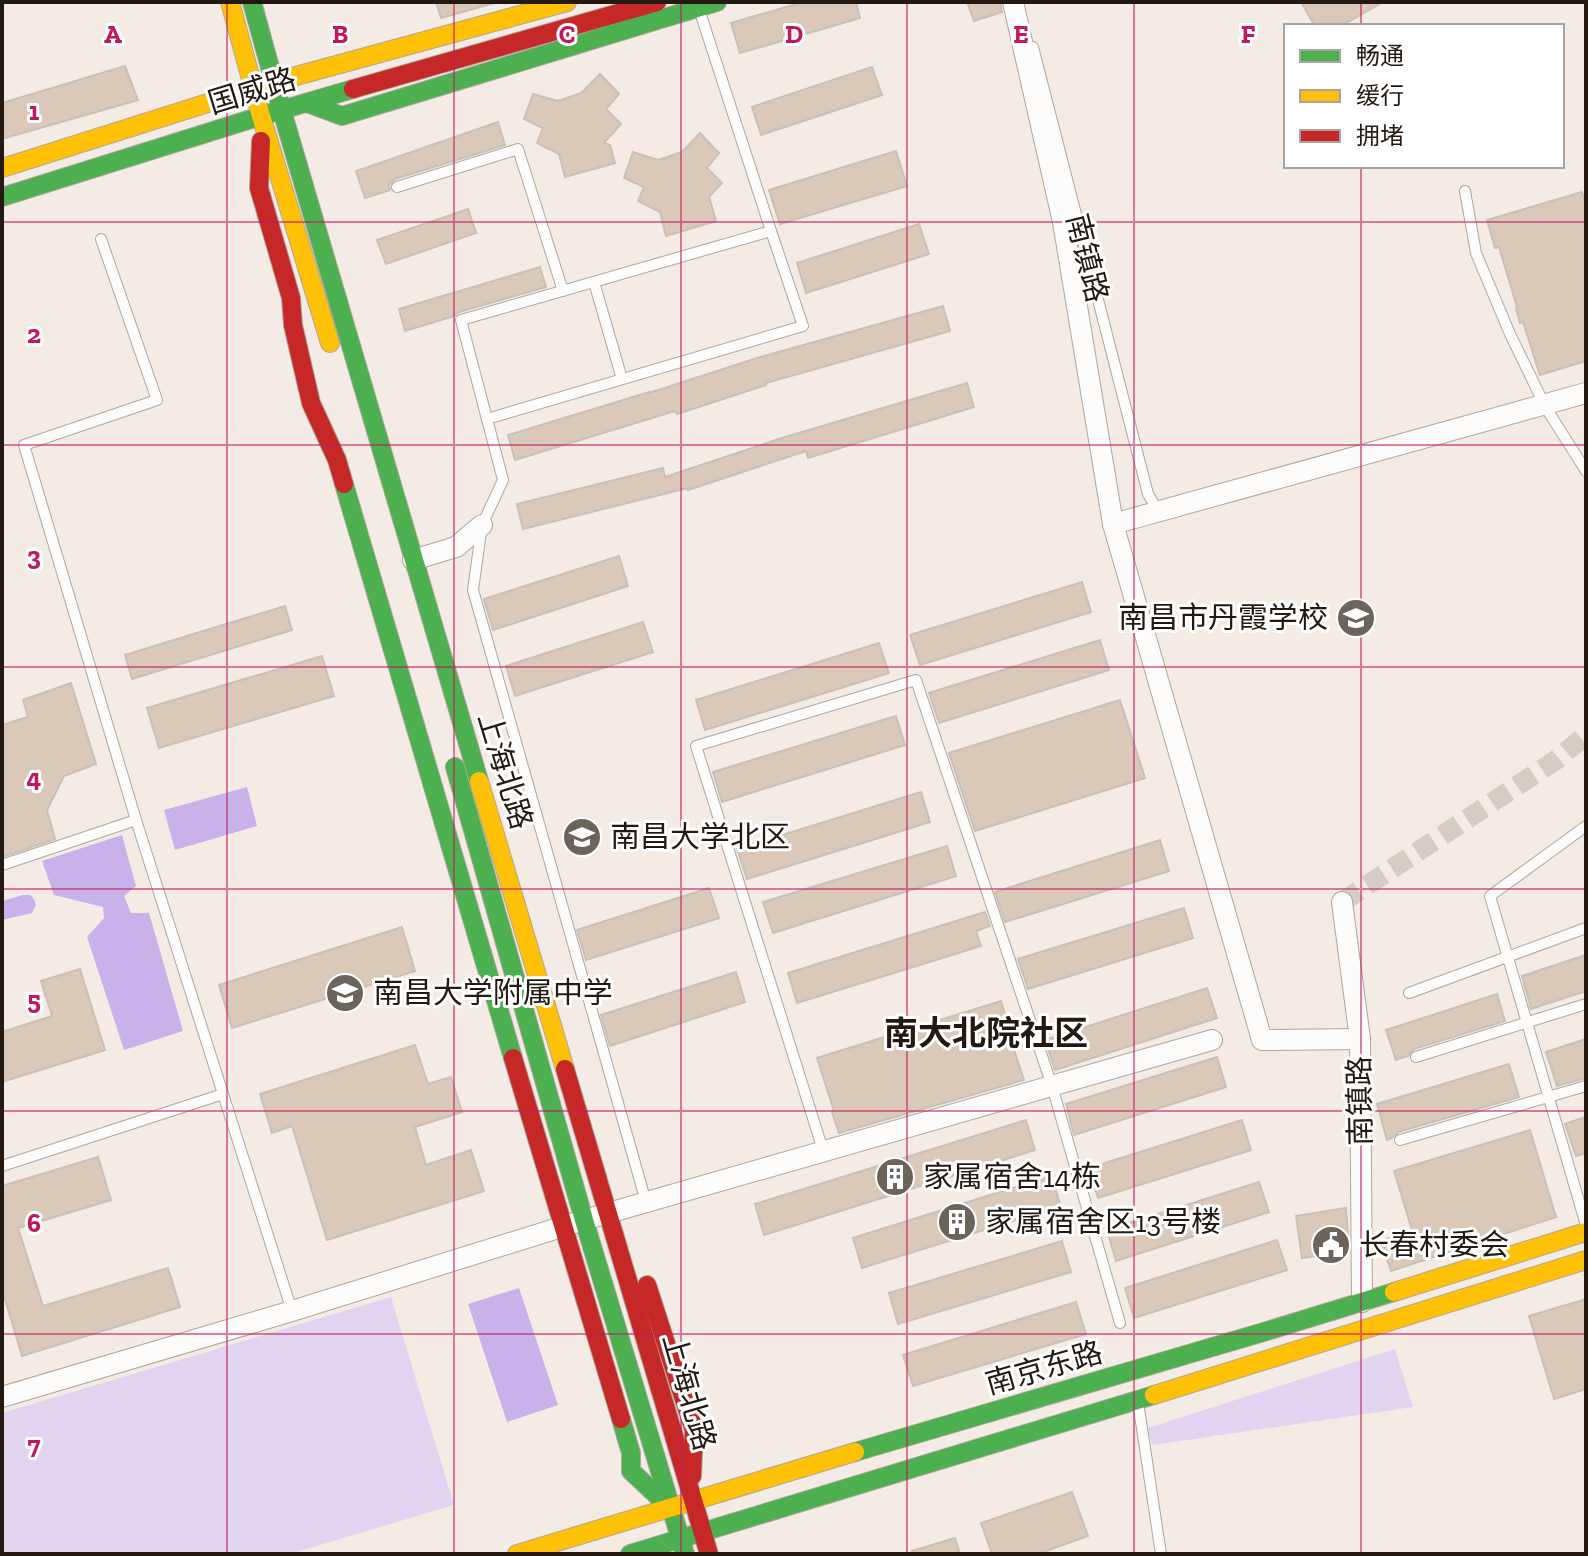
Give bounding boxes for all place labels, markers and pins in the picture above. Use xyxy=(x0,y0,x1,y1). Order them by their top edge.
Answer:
school or university icon: 南昌市丹霞学校 xyxy=(1335,597,1377,639)
place label: 南昌市丹霞学校 xyxy=(1118,600,1328,636)
school or university icon: 南昌大学北区 xyxy=(561,816,603,858)
place label: 南昌大学北区 xyxy=(610,819,790,855)
school or university icon: 南昌大学附属中学 xyxy=(324,972,366,1014)
place label: 南昌大学附属中学 xyxy=(373,975,613,1011)
building icon: 家属宿舍14栋 xyxy=(874,1156,916,1198)
place label: 家属宿舍14栋 xyxy=(923,1159,1101,1195)
building icon: 家属宿舍区13号楼 xyxy=(936,1201,978,1243)
place label: 家属宿舍区13号楼 xyxy=(985,1204,1221,1240)
public building icon: 长春村委会 xyxy=(1310,1224,1352,1266)
place label: 长春村委会 xyxy=(1359,1227,1509,1263)

